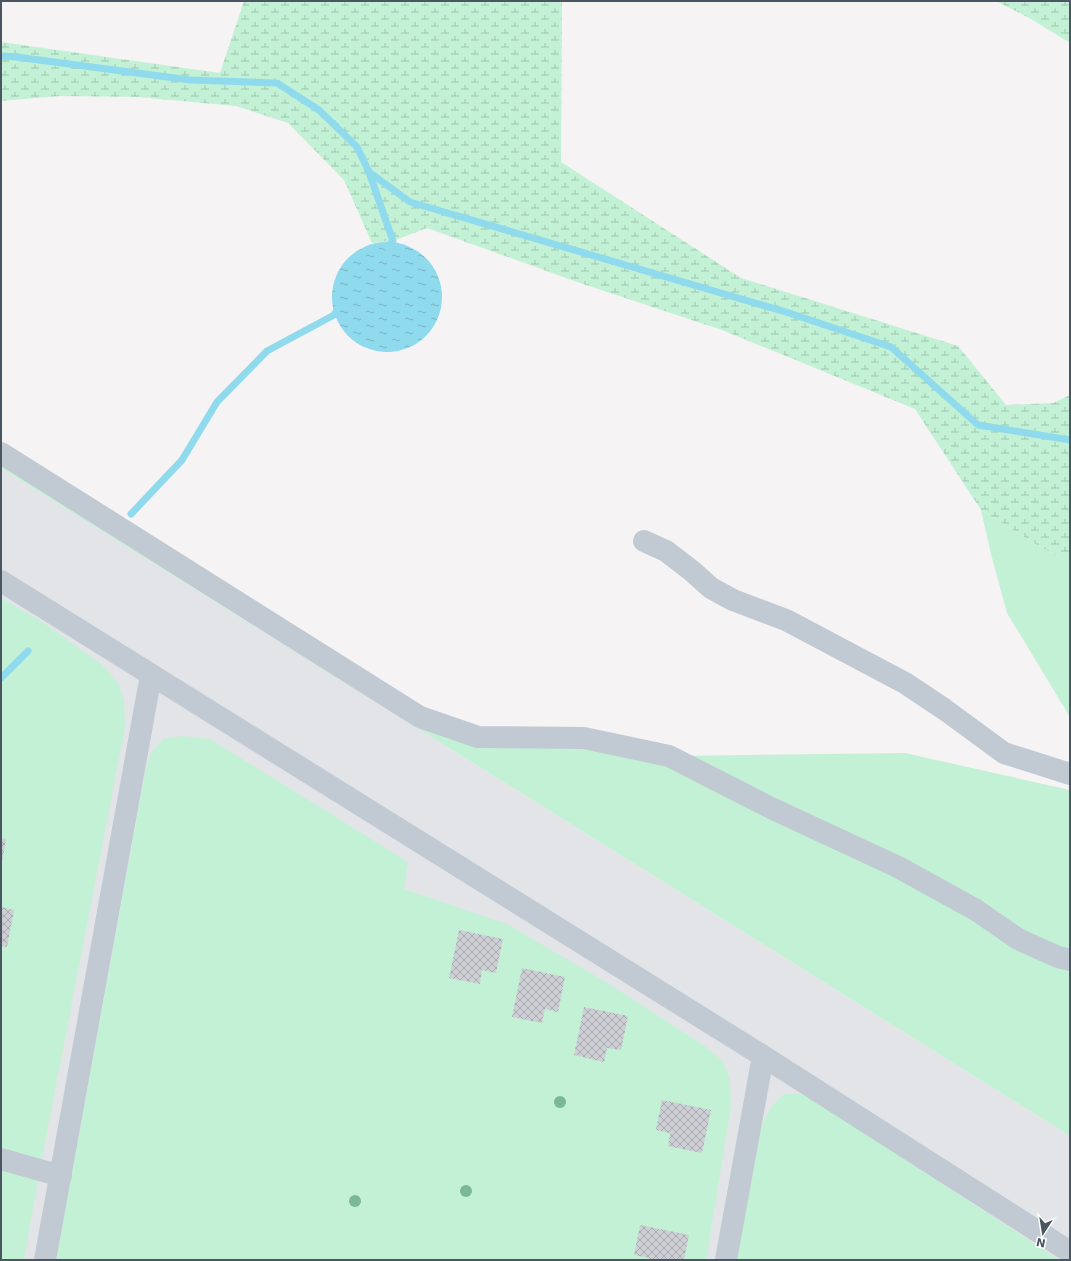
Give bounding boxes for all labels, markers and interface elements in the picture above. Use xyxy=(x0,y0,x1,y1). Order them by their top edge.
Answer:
north arrow xyxy=(1023,1213,1063,1253)
text: N xyxy=(1035,1235,1047,1250)

